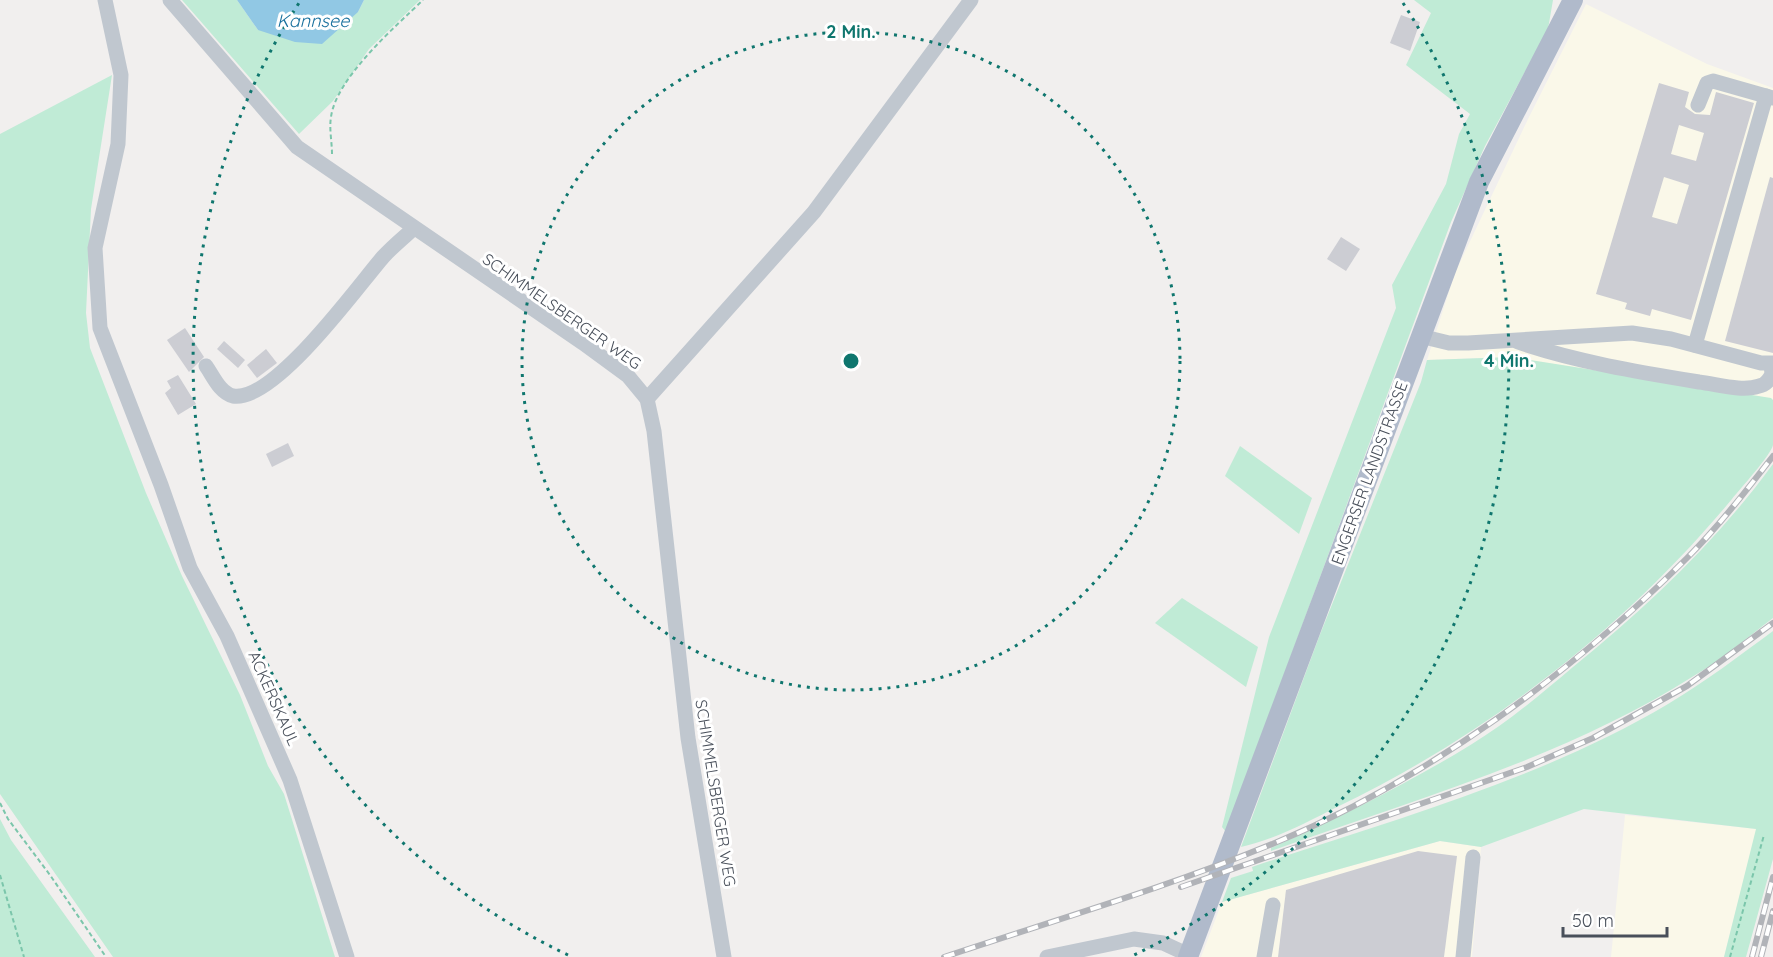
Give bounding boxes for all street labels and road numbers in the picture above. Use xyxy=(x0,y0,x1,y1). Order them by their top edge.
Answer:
street label: SCHIMMELSBERGER WEG xyxy=(479,249,645,373)
street label: ENGERSER LANDSTRASSE xyxy=(1326,379,1412,567)
street label: ACKERSKAUL xyxy=(244,648,304,749)
street label: SCHIMMELSBERGER WEG xyxy=(691,698,741,888)

